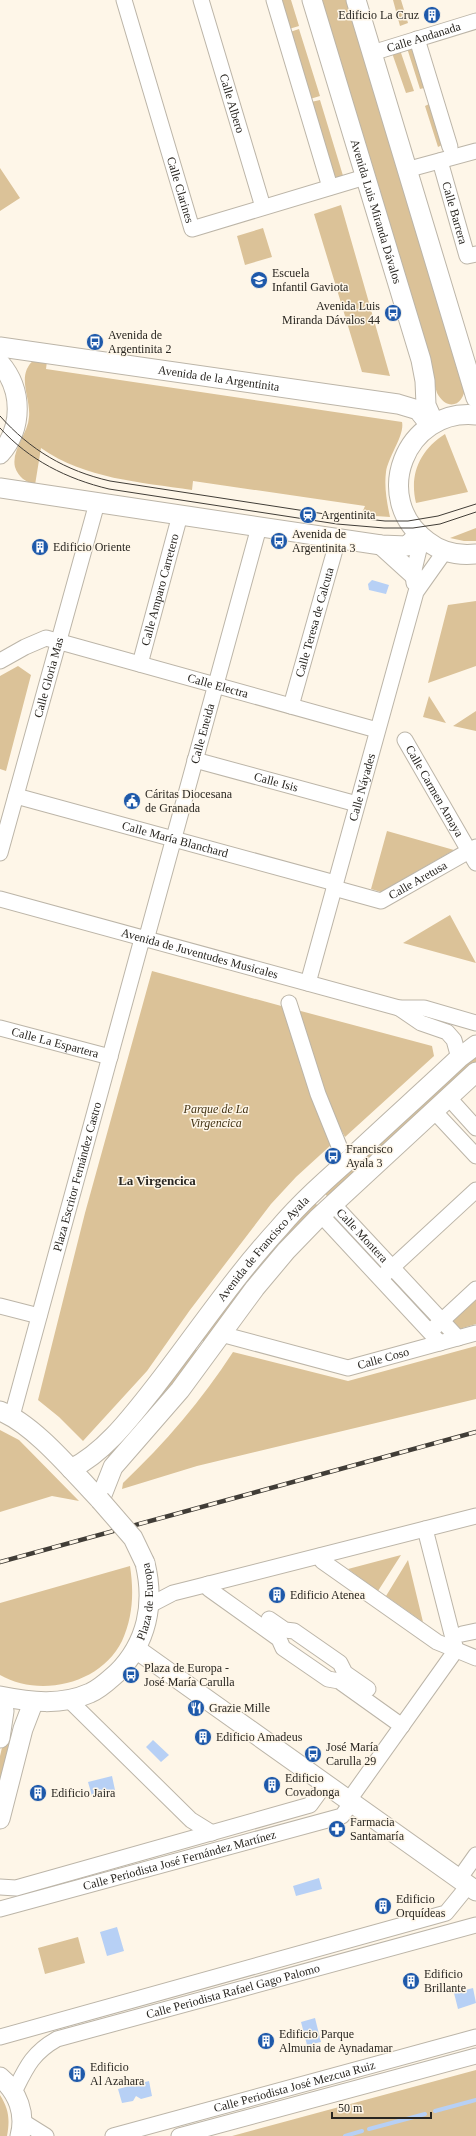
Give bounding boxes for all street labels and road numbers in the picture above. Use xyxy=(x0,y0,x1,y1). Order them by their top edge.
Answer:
street label: Calle Andanada xyxy=(385,19,463,55)
street label: Calle Albero xyxy=(217,72,247,135)
street label: Avenida Luis Miranda Dávalos xyxy=(348,138,405,286)
street label: Calle Clarines xyxy=(164,155,197,225)
street label: Calle Barrera xyxy=(439,180,470,246)
street label: Avenida de la Argentinita xyxy=(157,363,281,394)
street label: Calle Amparo Carretero xyxy=(138,532,182,647)
street label: Calle Teresa de Calcuta xyxy=(292,565,337,679)
street label: Calle Gloria Mas xyxy=(31,636,66,719)
street label: Calle Electra xyxy=(186,671,251,701)
street label: Calle Eneida xyxy=(188,701,218,765)
street label: Calle Carmen Amaya xyxy=(403,743,467,840)
street label: Calle Náyades xyxy=(346,752,378,823)
street label: Calle Isis xyxy=(252,769,300,795)
street label: Calle María Blanchard xyxy=(121,818,230,861)
street label: Calle Aretusa xyxy=(386,858,450,902)
street label: Avenida de Juventudes Musicales xyxy=(120,925,280,982)
street label: Calle La Espartera xyxy=(10,1024,101,1061)
street label: Plaza Escritor Fernández Castro xyxy=(50,1100,104,1253)
street label: Avenida de Francisco Ayala xyxy=(214,1193,312,1304)
street label: Calle Montera xyxy=(334,1205,391,1266)
street label: Calle Coso xyxy=(356,1345,411,1372)
street label: Plaza de Europa xyxy=(134,1561,156,1642)
street label: Calle Periodista José Fernández Martínez xyxy=(81,1827,278,1893)
street label: Calle Periodista Rafael Gago Palomo xyxy=(145,1961,321,2021)
street label: Calle Periodista José Mezcua Ruiz xyxy=(212,2058,377,2115)

